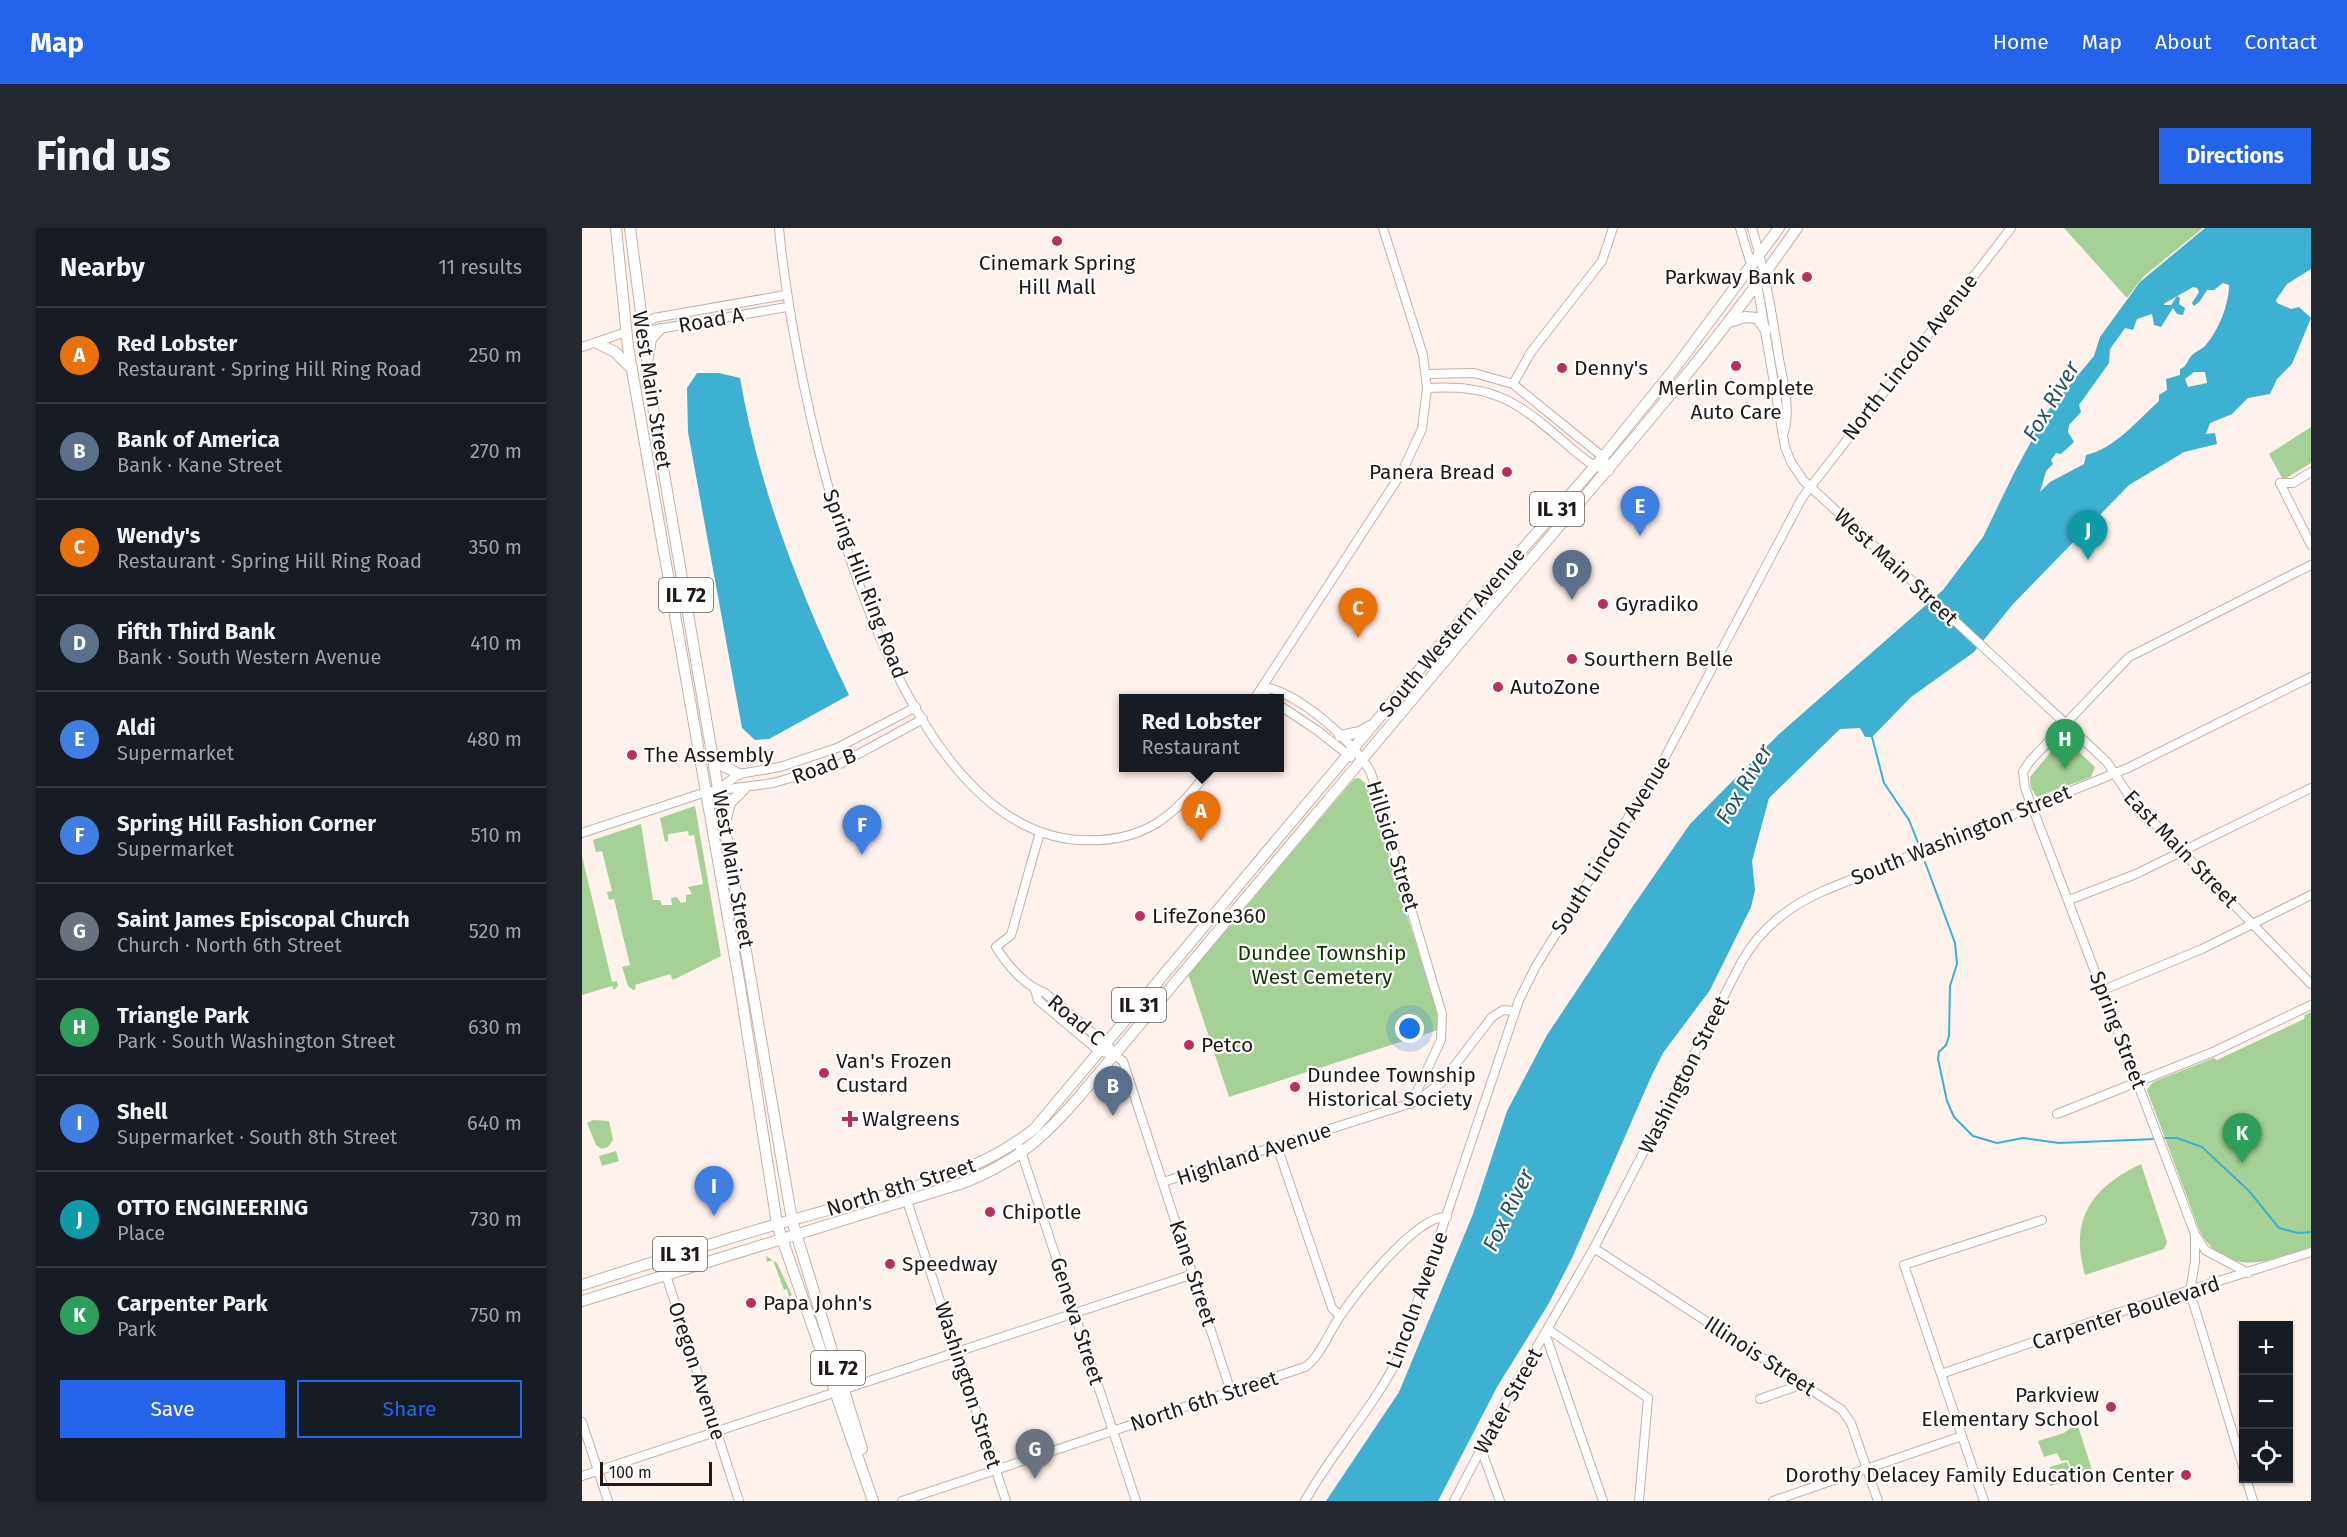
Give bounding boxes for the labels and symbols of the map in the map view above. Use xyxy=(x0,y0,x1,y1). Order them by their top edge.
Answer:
marker: Cinemark Spring Hill Mall xyxy=(1050,234,1064,248)
place label: Cinemark Spring Hill Mall xyxy=(979,250,1135,300)
place label: Parkway Bank xyxy=(1665,264,1795,290)
street label: North Lincoln Avenue xyxy=(1837,268,1983,446)
marker: Parkway Bank xyxy=(1800,270,1814,284)
street label: Road A xyxy=(676,301,746,339)
street label: West Main Street xyxy=(627,309,677,471)
place label: Denny's xyxy=(1574,355,1648,381)
water label: Fox River xyxy=(2017,356,2086,446)
marker: Merlin Complete Auto Care xyxy=(1729,359,1743,373)
marker: Denny's xyxy=(1555,361,1569,375)
place label: Merlin Complete Auto Care xyxy=(1658,375,1814,425)
place label: Panera Bread xyxy=(1369,459,1495,485)
marker: Panera Bread xyxy=(1500,465,1514,479)
street label: Spring Hill Ring Road xyxy=(817,486,913,682)
pin: E xyxy=(1620,486,1660,536)
road number: IL 31 xyxy=(1530,492,1584,526)
street label: West Main Street xyxy=(1829,503,1964,631)
pin: J xyxy=(2068,510,2108,560)
street label: South Western Avenue xyxy=(1373,542,1531,722)
pin: D xyxy=(1552,550,1592,600)
road number: IL 72 xyxy=(659,578,713,612)
pin: C xyxy=(1338,588,1378,638)
place label: Gyradiko xyxy=(1615,591,1699,617)
marker: Gyradiko xyxy=(1596,597,1610,611)
place label: Sourthern Belle xyxy=(1584,646,1733,672)
marker: Sourthern Belle xyxy=(1565,652,1579,666)
place label: AutoZone xyxy=(1510,674,1600,700)
marker: AutoZone xyxy=(1491,680,1505,694)
pin: H xyxy=(2046,720,2084,769)
water label: Fox River xyxy=(1710,739,1779,829)
place label: The Assembly xyxy=(644,742,774,768)
street label: Road B xyxy=(788,742,860,790)
marker: The Assembly xyxy=(625,748,639,762)
street label: South Lincoln Avenue xyxy=(1545,751,1677,939)
street label: Hillside Street xyxy=(1361,778,1425,915)
street label: South Washington Street xyxy=(1847,779,2075,891)
street label: East Main Street xyxy=(2118,785,2244,914)
street label: West Main Street xyxy=(706,788,760,950)
pin: A xyxy=(1182,792,1220,841)
pin: F xyxy=(842,806,882,855)
place label: LifeZone360 xyxy=(1152,903,1266,929)
marker: LifeZone360 xyxy=(1133,909,1147,923)
park label: Dundee Township West Cemetery xyxy=(1238,940,1406,990)
street label: Spring Street xyxy=(2084,968,2152,1093)
road number: IL 31 xyxy=(1112,988,1166,1022)
street label: Road C xyxy=(1042,989,1110,1051)
street label: Washington Street xyxy=(1633,991,1735,1158)
your location xyxy=(1395,1014,1424,1043)
place label: Petco xyxy=(1201,1032,1253,1058)
marker: Petco xyxy=(1182,1038,1196,1052)
place label: Van's Frozen Custard xyxy=(836,1048,952,1098)
place label: Dundee Township Historical Society xyxy=(1307,1062,1476,1112)
marker: Van's Frozen Custard xyxy=(817,1066,831,1080)
pin: B xyxy=(1094,1066,1132,1116)
marker: Dundee Township Historical Society xyxy=(1288,1080,1302,1094)
place label: Walgreens xyxy=(862,1106,960,1132)
marker: Walgreens xyxy=(843,1112,857,1126)
pin: K xyxy=(2222,1114,2262,1163)
street label: Highland Avenue xyxy=(1173,1117,1335,1191)
street label: North 8th Street xyxy=(823,1152,979,1222)
water label: Fox River xyxy=(1477,1164,1540,1256)
pin: I xyxy=(694,1166,734,1216)
place label: Chipotle xyxy=(1002,1199,1081,1225)
marker: Chipotle xyxy=(983,1205,997,1219)
street label: Kane Street xyxy=(1164,1217,1222,1330)
street label: Lincoln Avenue xyxy=(1380,1228,1454,1372)
road number: IL 31 xyxy=(653,1237,707,1271)
place label: Speedway xyxy=(902,1251,998,1277)
street label: Geneva Street xyxy=(1044,1254,1110,1388)
marker: Speedway xyxy=(883,1257,897,1271)
street label: Carpenter Boulevard xyxy=(2029,1270,2223,1356)
place label: Papa John's xyxy=(763,1290,872,1316)
marker: Papa John's xyxy=(744,1296,758,1310)
street label: Washington Street xyxy=(929,1298,1007,1472)
street label: Oregon Avenue xyxy=(662,1299,732,1443)
street label: Illinois Street xyxy=(1700,1310,1821,1402)
street label: Water Street xyxy=(1468,1343,1548,1459)
road number: IL 72 xyxy=(811,1351,865,1385)
street label: North 6th Street xyxy=(1127,1365,1282,1437)
place label: Parkview Elementary School xyxy=(1921,1382,2099,1432)
marker: Parkview Elementary School xyxy=(2104,1400,2118,1414)
pin: G xyxy=(1016,1430,1054,1479)
scale bar xyxy=(600,1459,712,1486)
place label: Dorothy Delacey Family Education Center xyxy=(1785,1462,2174,1488)
marker: Dorothy Delacey Family Education Center xyxy=(2179,1468,2193,1482)

